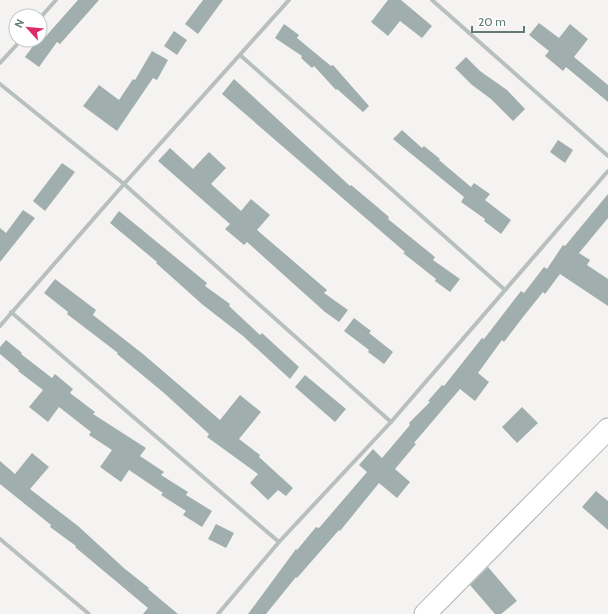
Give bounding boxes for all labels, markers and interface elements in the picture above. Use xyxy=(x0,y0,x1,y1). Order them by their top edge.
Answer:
north arrow xyxy=(8,8,48,48)
scale bar xyxy=(472,8,524,34)
text: 20 m xyxy=(478,14,506,29)
text: N xyxy=(11,17,27,30)

